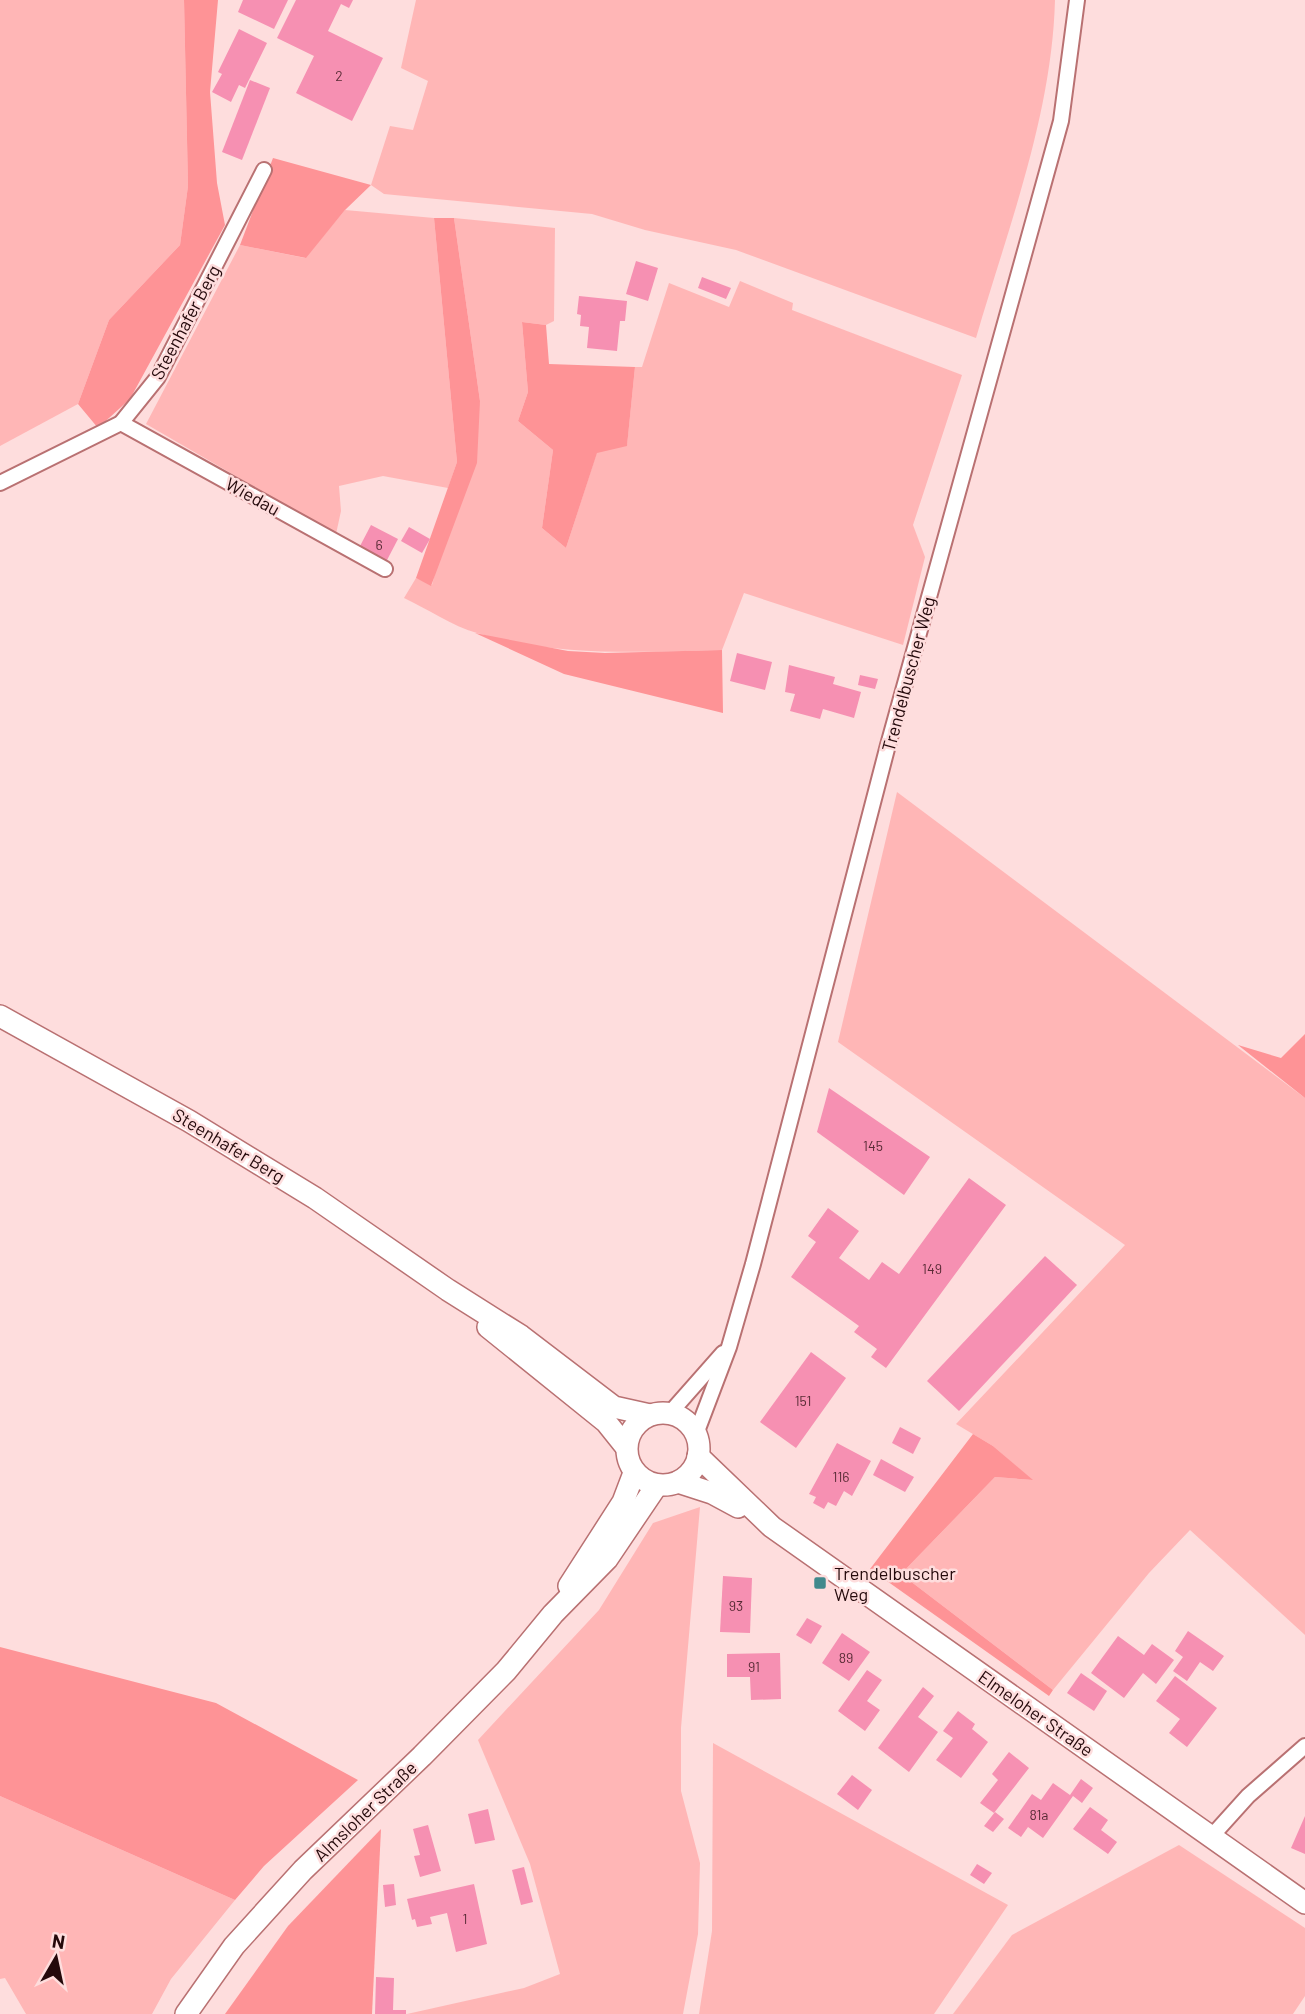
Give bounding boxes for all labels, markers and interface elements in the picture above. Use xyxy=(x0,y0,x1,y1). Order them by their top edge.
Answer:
house number: 2 xyxy=(335,67,343,84)
street label: Steenhafer Berg xyxy=(146,261,224,383)
street label: Wiedau xyxy=(222,472,284,520)
house number: 6 xyxy=(375,536,383,553)
street label: Trendelbuscher Weg xyxy=(877,594,939,754)
street label: Steenhafer Berg xyxy=(169,1103,289,1187)
house number: 145 xyxy=(863,1137,883,1154)
house number: 149 xyxy=(922,1260,942,1277)
house number: 151 xyxy=(795,1392,811,1409)
house number: 116 xyxy=(832,1468,850,1485)
place label: Trendelbuscher Weg xyxy=(834,1562,956,1605)
marker: Trendelbuscher Weg xyxy=(812,1575,828,1591)
house number: 93 xyxy=(729,1597,743,1614)
house number: 89 xyxy=(839,1649,853,1666)
house number: 91 xyxy=(748,1658,760,1675)
street label: Elmeloher Straße xyxy=(974,1665,1098,1761)
street label: Almsloher Straße xyxy=(309,1756,421,1866)
house number: 81a xyxy=(1030,1806,1048,1823)
house number: 1 xyxy=(463,1910,467,1927)
north arrow xyxy=(21,1923,91,1993)
text: N xyxy=(51,1928,67,1953)

